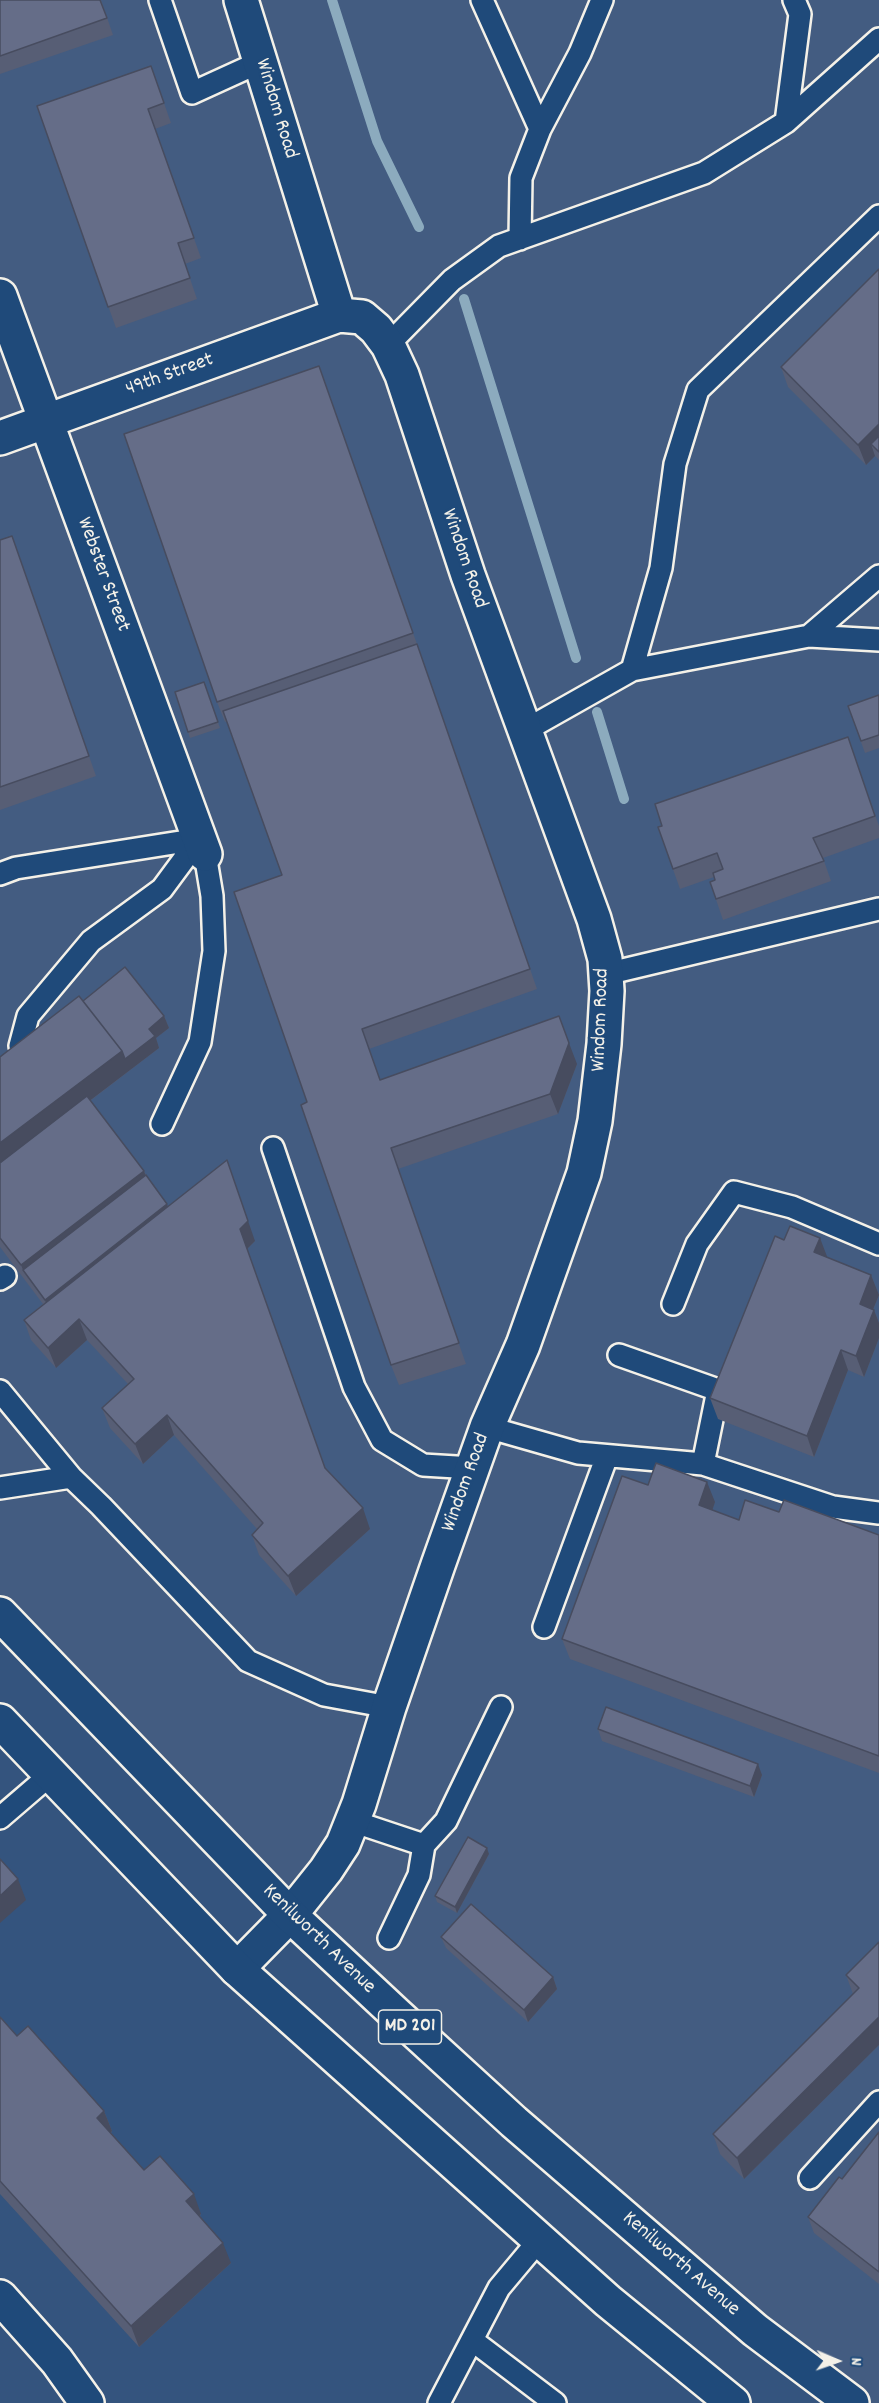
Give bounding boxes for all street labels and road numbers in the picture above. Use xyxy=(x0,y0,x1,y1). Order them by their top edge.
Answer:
street label: Windom Road xyxy=(248,56,302,162)
street label: 49th Street xyxy=(123,349,217,403)
street label: Windom Road xyxy=(434,506,492,612)
street label: Webster Street xyxy=(70,514,134,636)
street label: Windom Road xyxy=(588,968,616,1072)
street label: Windom Road xyxy=(437,1430,497,1536)
street label: Kenilworth Avenue xyxy=(256,1880,380,2000)
road number: MD 201 xyxy=(378,2010,442,2044)
street label: Kenilworth Avenue xyxy=(616,2207,744,2323)

